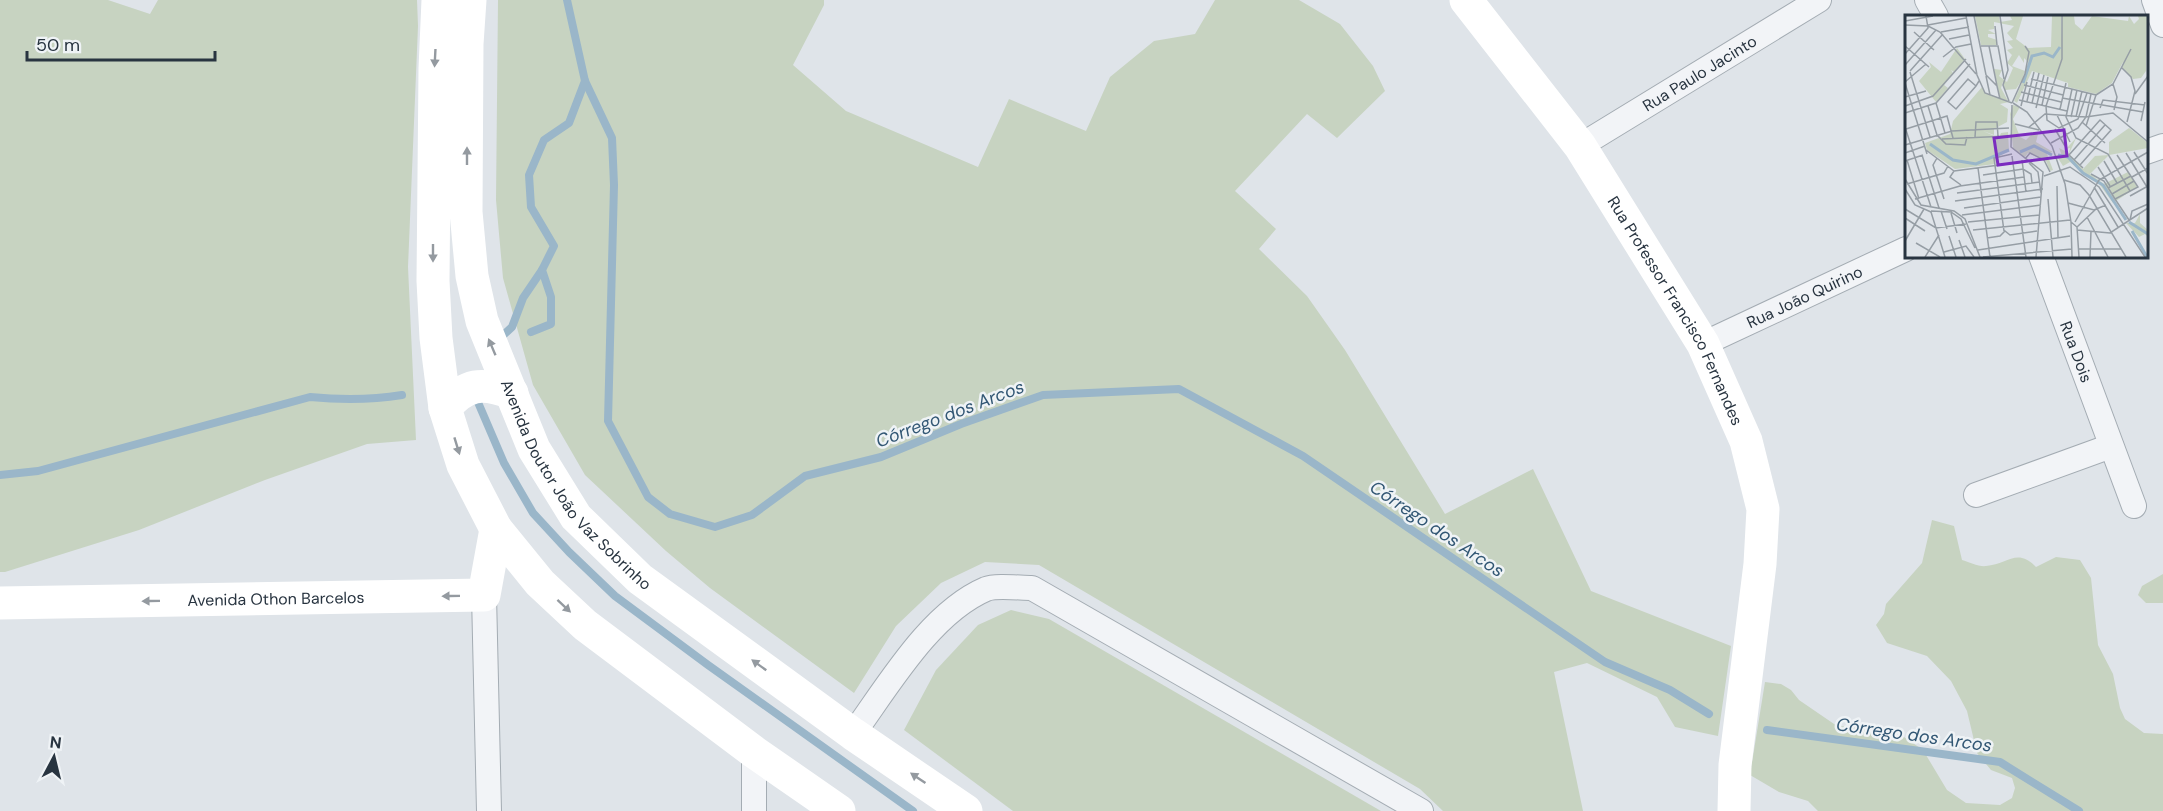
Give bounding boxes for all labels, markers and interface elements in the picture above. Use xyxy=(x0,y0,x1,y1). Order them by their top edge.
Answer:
inset map xyxy=(1905,15,2148,258)
scale bar xyxy=(27,24,214,62)
street label: Rua Paulo Jacinto xyxy=(1639,31,1761,116)
text: 50 m xyxy=(36,33,80,57)
one-way arrow xyxy=(431,49,440,68)
one-way arrow xyxy=(462,146,471,165)
street label: Rua Professor Francisco Fernandes xyxy=(1603,192,1748,429)
one-way arrow xyxy=(428,244,438,263)
street label: Rua João Quirino xyxy=(1743,261,1866,333)
street label: Rua Dois xyxy=(2055,318,2097,385)
one-way arrow xyxy=(487,338,496,356)
water label: Córrego dos Arcos xyxy=(872,375,1028,453)
street label: Avenida Doutor João Vaz Sobrinho xyxy=(496,377,655,595)
one-way arrow xyxy=(453,437,462,455)
water label: Córrego dos Arcos xyxy=(1365,475,1509,583)
street label: Avenida Othon Barcelos xyxy=(187,587,365,611)
one-way arrow xyxy=(441,591,460,601)
one-way arrow xyxy=(141,596,160,606)
one-way arrow xyxy=(556,599,571,612)
one-way arrow xyxy=(752,659,768,671)
water label: Córrego dos Arcos xyxy=(1835,712,1993,758)
north arrow xyxy=(24,727,84,787)
text: N xyxy=(49,731,63,754)
one-way arrow xyxy=(910,773,926,784)

